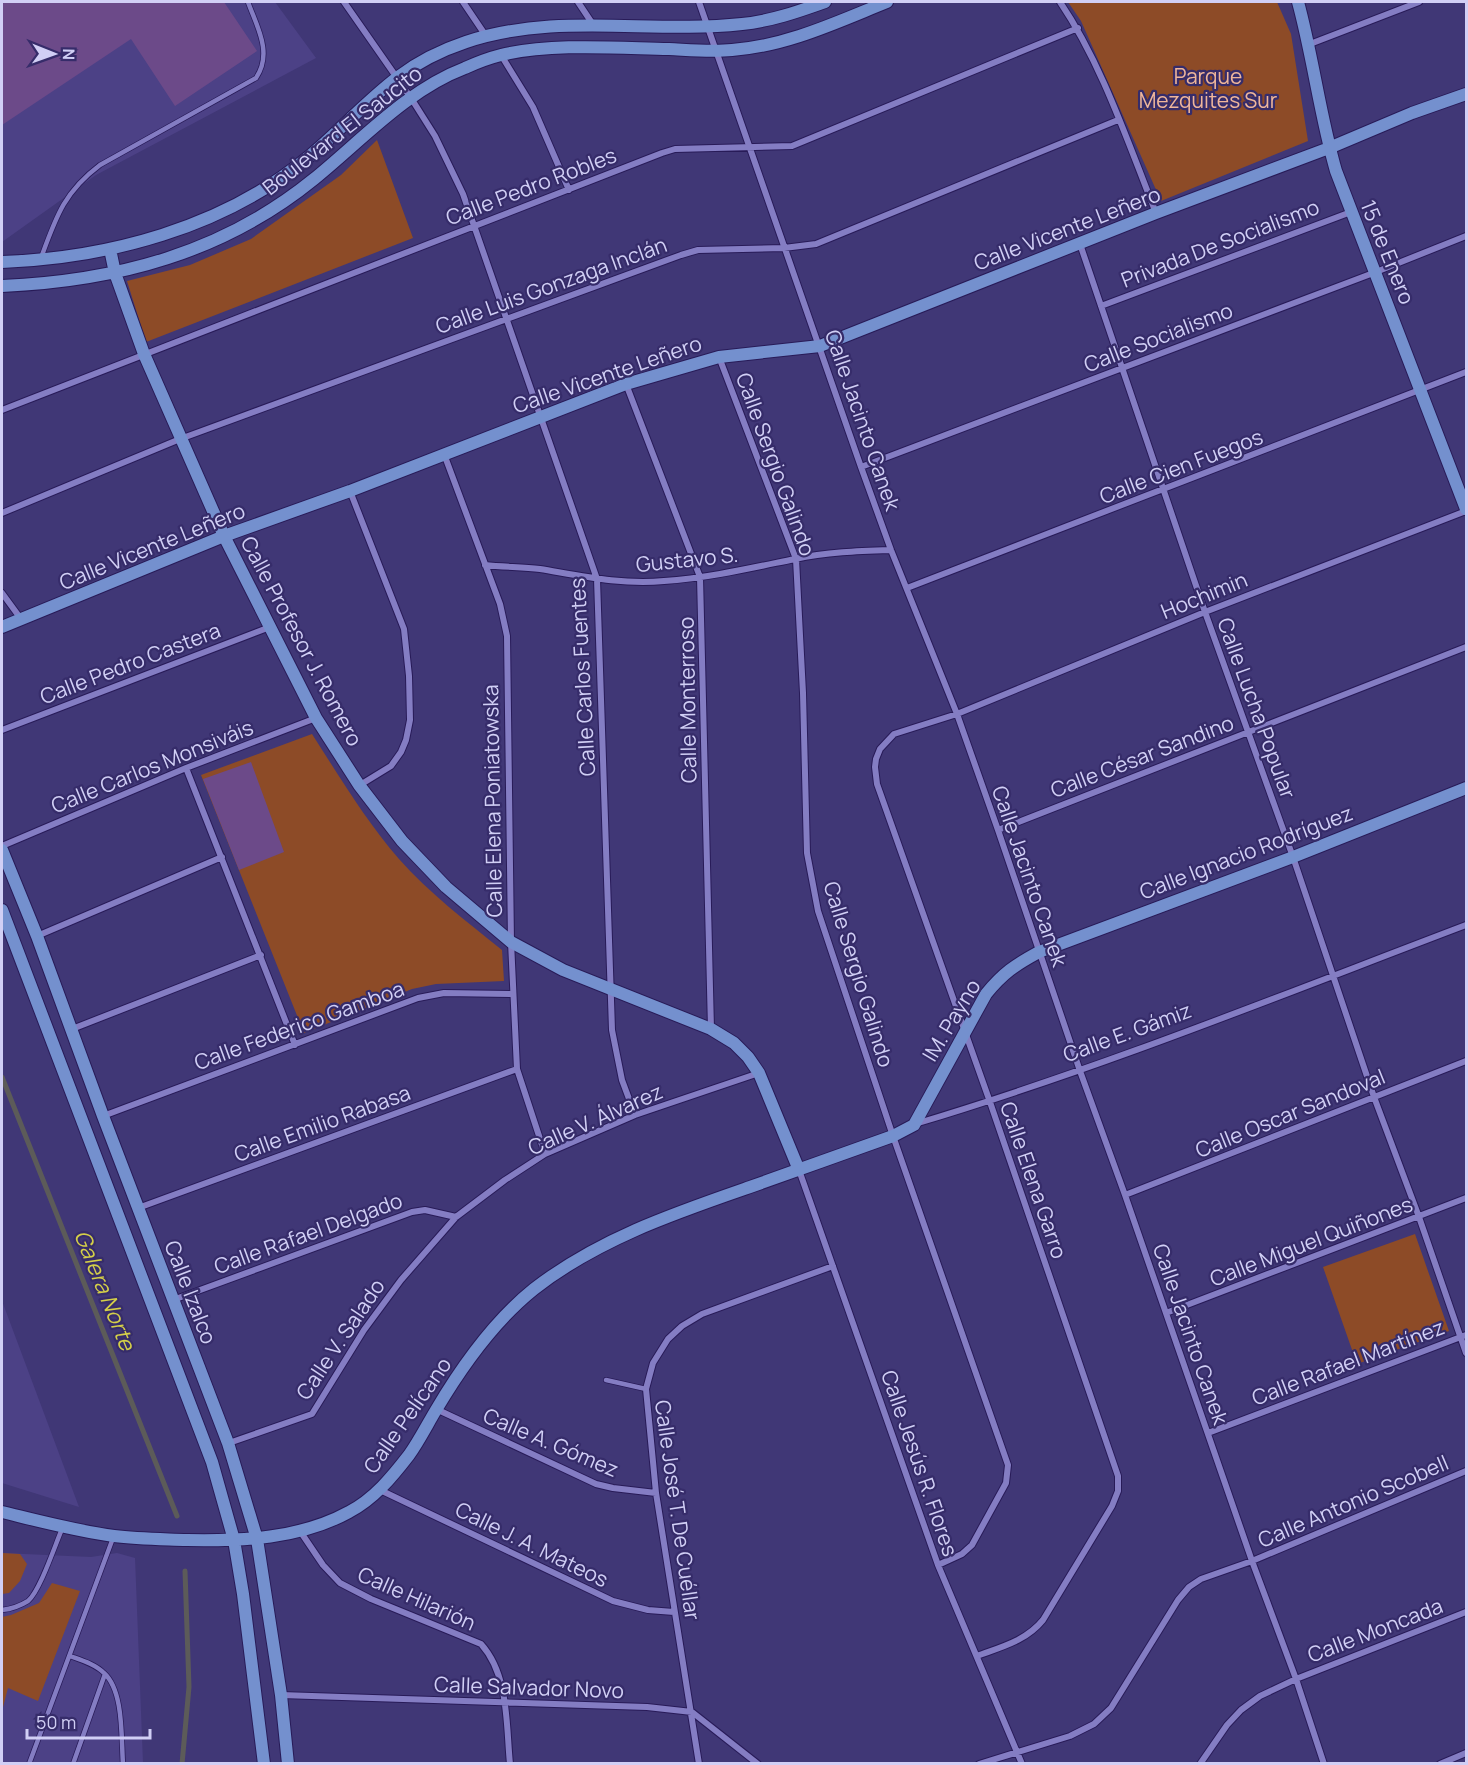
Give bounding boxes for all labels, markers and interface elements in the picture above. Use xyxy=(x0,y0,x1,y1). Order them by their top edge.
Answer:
north arrow xyxy=(24,24,84,84)
text: N xyxy=(58,48,80,60)
street label: Boulevard El Saucito xyxy=(257,59,427,201)
park label: Parque Mezquites Sur xyxy=(1139,62,1278,114)
street label: Calle Pedro Robles xyxy=(442,141,620,231)
street label: Calle Vicente Leñero xyxy=(970,179,1164,277)
street label: Privada De Socialismo xyxy=(1117,192,1323,294)
street label: 15 de Enero xyxy=(1354,196,1422,308)
street label: Calle Luis Gonzaga Inclán xyxy=(432,230,670,340)
street label: Calle Socialismo xyxy=(1080,296,1236,378)
street label: Calle Jacinto Canek xyxy=(819,326,907,515)
street label: Calle Vicente Leñero xyxy=(509,329,705,419)
street label: Calle Sergio Galindo xyxy=(730,369,822,559)
street label: Calle Cien Fuegos xyxy=(1095,422,1267,510)
street label: Calle Vicente Leñero xyxy=(55,496,249,596)
street label: Calle Profesor J. Romero xyxy=(235,531,369,751)
street label: Gustavo S. xyxy=(635,540,739,578)
street label: Hochimin xyxy=(1157,565,1251,625)
street label: Calle Carlos Fuentes xyxy=(563,577,601,777)
street label: Calle Lucha Popular xyxy=(1211,614,1303,803)
street label: Calle Pedro Castera xyxy=(36,616,224,710)
street label: Calle Monterroso xyxy=(672,617,702,783)
street label: Calle Elena Poniatowska xyxy=(476,684,508,918)
street label: Calle César Sandino xyxy=(1046,708,1238,804)
street label: Calle Carlos Monsiváis xyxy=(47,713,257,819)
street label: Calle Jacinto Canek xyxy=(986,782,1074,971)
street label: Calle Ignacio Rodríguez xyxy=(1135,798,1357,906)
street label: Calle Sergio Galindo xyxy=(817,878,901,1070)
street label: Calle Federico Gamboa xyxy=(190,974,408,1076)
street label: IM. Payno xyxy=(916,974,986,1066)
street label: Calle E. Gámiz xyxy=(1059,996,1195,1068)
street label: Calle Oscar Sandoval xyxy=(1191,1062,1389,1164)
street label: Calle V. Álvarez xyxy=(523,1077,667,1161)
street label: Calle Emilio Rabasa xyxy=(230,1078,414,1168)
street label: Calle Elena Garro xyxy=(994,1098,1074,1262)
street label: Calle Rafael Delgado xyxy=(210,1186,406,1280)
street label: Calle Miguel Quiñones xyxy=(1206,1189,1416,1293)
water label: Galera Norte xyxy=(67,1225,143,1356)
street label: Calle Izalco xyxy=(158,1236,224,1348)
street label: Calle Jacinto Canek xyxy=(1147,1240,1235,1429)
street label: Calle V. Salado xyxy=(289,1273,391,1405)
street label: Calle Rafael Martínez xyxy=(1248,1312,1448,1412)
street label: Calle Pelícano xyxy=(357,1351,457,1479)
street label: Calle Jesús R. Flores xyxy=(875,1366,965,1560)
street label: Calle José T. De Cuéllar xyxy=(649,1398,707,1622)
street label: Calle A. Gómez xyxy=(479,1401,623,1483)
street label: Calle Antonio Scobell xyxy=(1253,1448,1453,1554)
street label: Calle J. A. Mateos xyxy=(451,1495,613,1593)
street label: Calle Hilarión xyxy=(354,1560,480,1636)
street label: Calle Moncada xyxy=(1303,1591,1447,1669)
street label: Calle Salvador Novo xyxy=(434,1670,624,1704)
scale bar xyxy=(27,1702,150,1740)
text: 50 m xyxy=(36,1710,76,1734)

